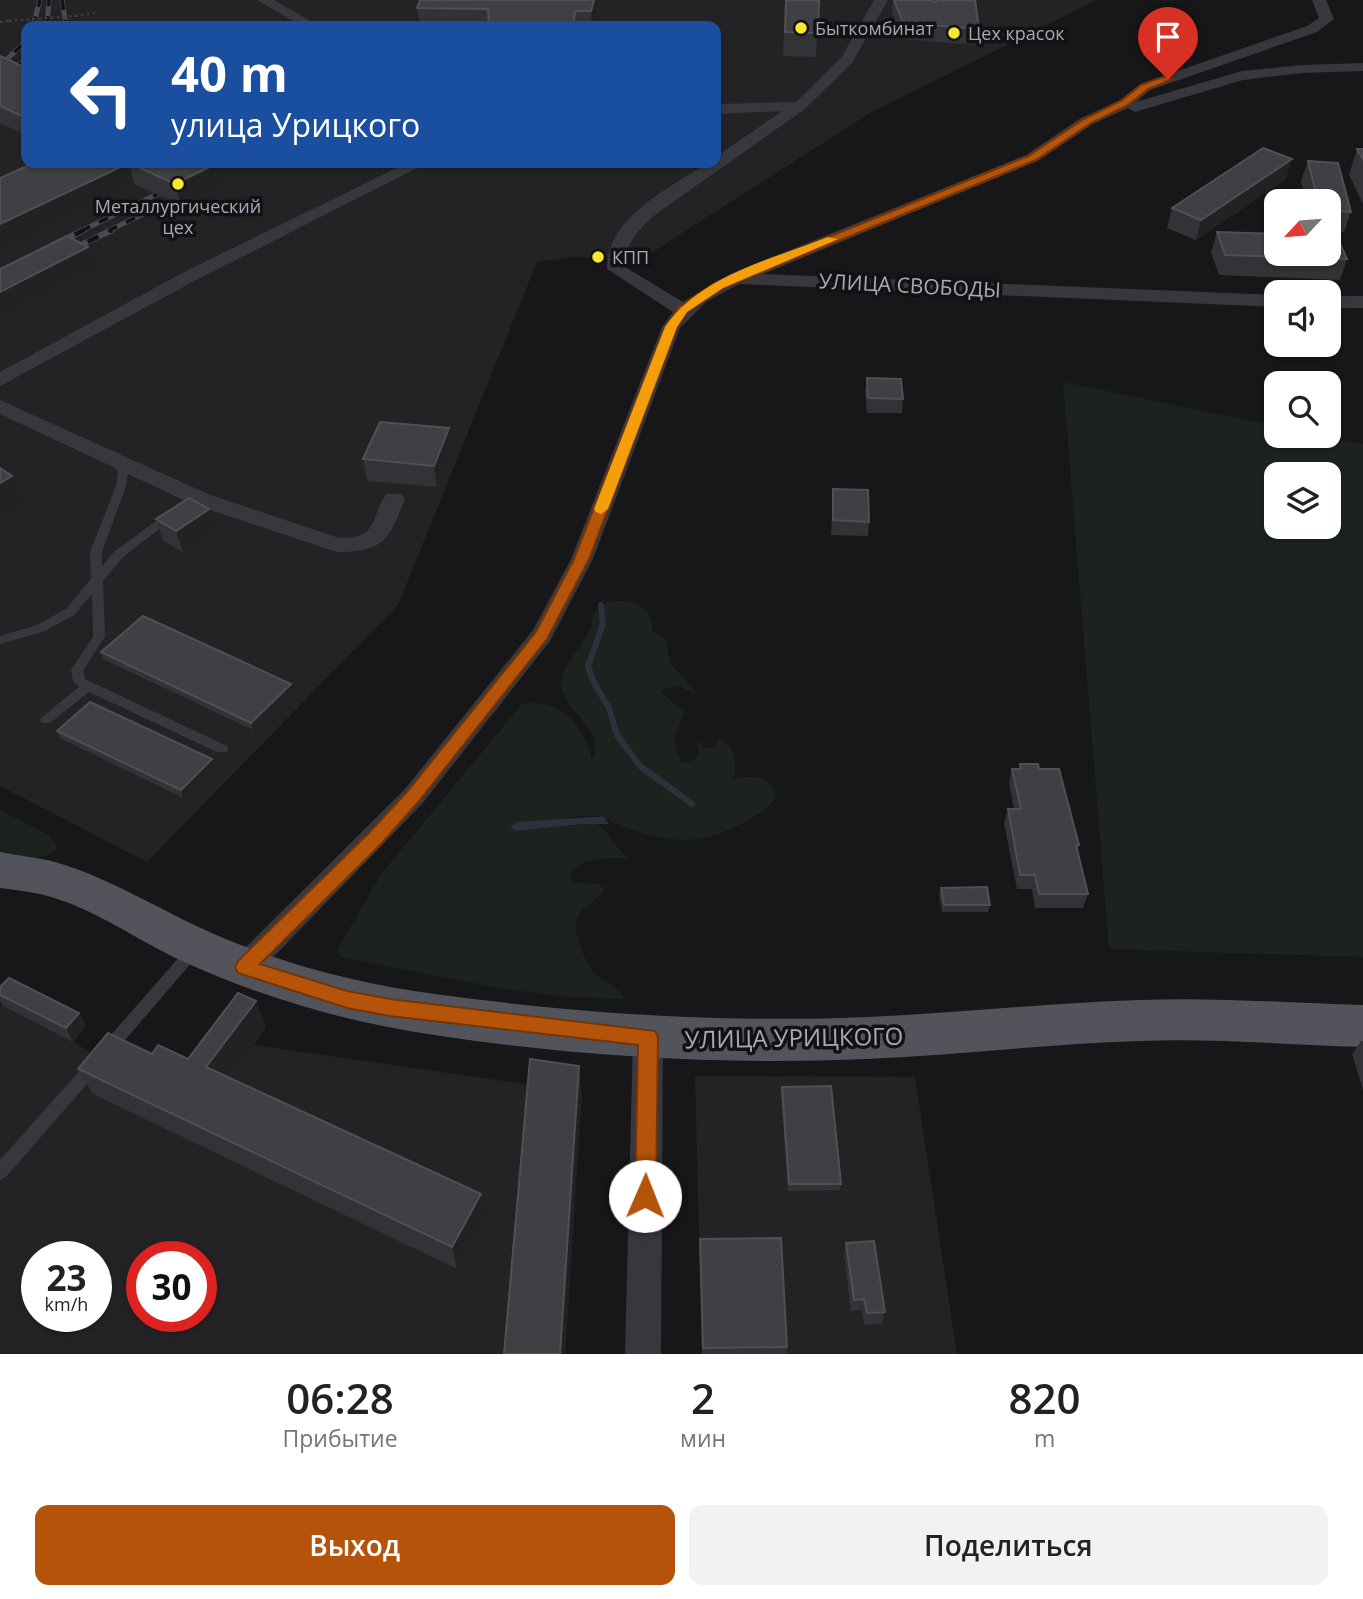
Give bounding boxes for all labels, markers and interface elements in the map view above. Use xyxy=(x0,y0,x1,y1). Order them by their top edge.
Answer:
pin xyxy=(1138,7,1198,79)
place label: Быткомбинат xyxy=(815,16,934,40)
icon: arrive xyxy=(1149,18,1187,56)
marker: Быткомбинат xyxy=(793,20,809,36)
place label: Цех красок xyxy=(968,21,1065,45)
marker: Цех красок xyxy=(946,25,962,41)
text: 40 m xyxy=(171,40,288,106)
icon: left xyxy=(56,49,147,140)
text: улица Урицкого xyxy=(171,103,420,146)
marker: Металлургический цех xyxy=(170,176,186,192)
north arrow xyxy=(1264,189,1340,266)
map controls xyxy=(1264,189,1341,539)
place label: Металлургический цех xyxy=(95,194,261,239)
place label: КПП xyxy=(612,245,649,269)
marker: КПП xyxy=(590,249,606,265)
street label: УЛИЦА СВОБОДЫ xyxy=(818,266,1002,304)
button: sound xyxy=(1264,280,1341,357)
button: search xyxy=(1264,371,1341,448)
button: layers xyxy=(1264,462,1341,539)
street label: УЛИЦА УРИЦКОГО xyxy=(684,1019,904,1055)
position arrow xyxy=(608,1159,682,1233)
speed limit sign: 30 xyxy=(126,1241,217,1332)
text: 23 xyxy=(46,1254,87,1301)
text: km/h xyxy=(45,1292,88,1316)
text: 06:28 xyxy=(286,1369,394,1426)
text: 2 xyxy=(691,1369,715,1426)
text: 820 xyxy=(1009,1369,1081,1426)
text: Прибытие xyxy=(282,1422,398,1454)
text: мин xyxy=(680,1422,726,1454)
text: m xyxy=(1034,1422,1055,1454)
button: Выход xyxy=(35,1505,675,1585)
button: Поделиться xyxy=(689,1505,1328,1585)

